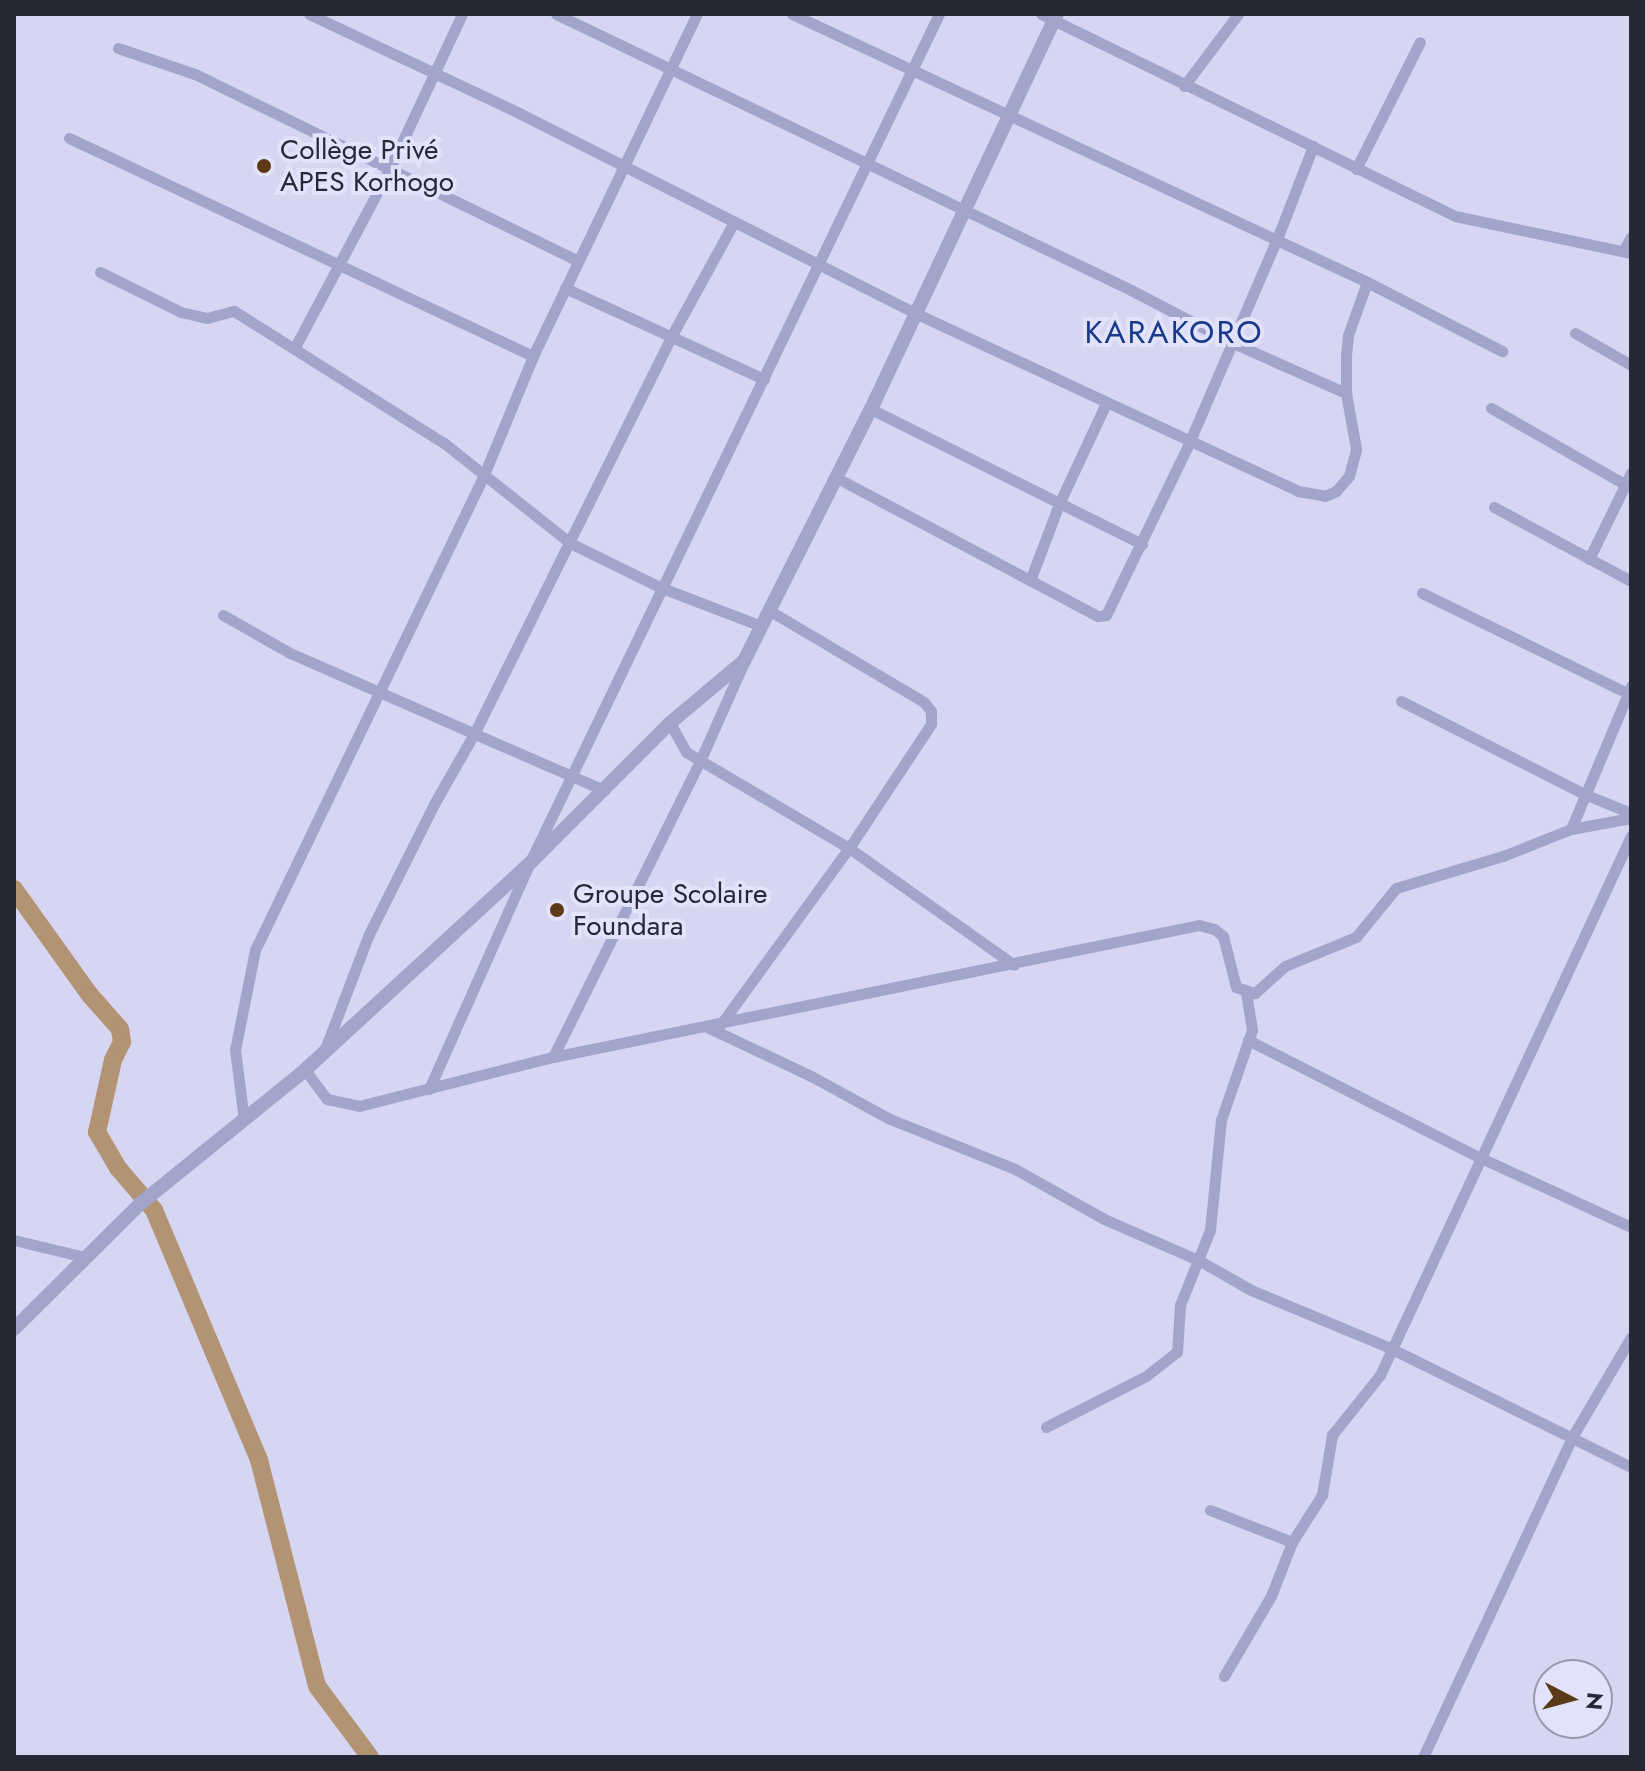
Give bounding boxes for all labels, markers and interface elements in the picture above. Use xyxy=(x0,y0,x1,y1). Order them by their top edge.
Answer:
place label: Collège Privé APES Korhogo xyxy=(280,133,454,199)
marker: Collège Privé APES Korhogo xyxy=(255,157,273,175)
district label: KARAKORO xyxy=(1084,313,1264,351)
place label: Groupe Scolaire Foundara xyxy=(573,877,767,943)
marker: Groupe Scolaire Foundara xyxy=(548,901,566,919)
north arrow xyxy=(1533,1659,1613,1739)
text: N xyxy=(1578,1691,1612,1712)

